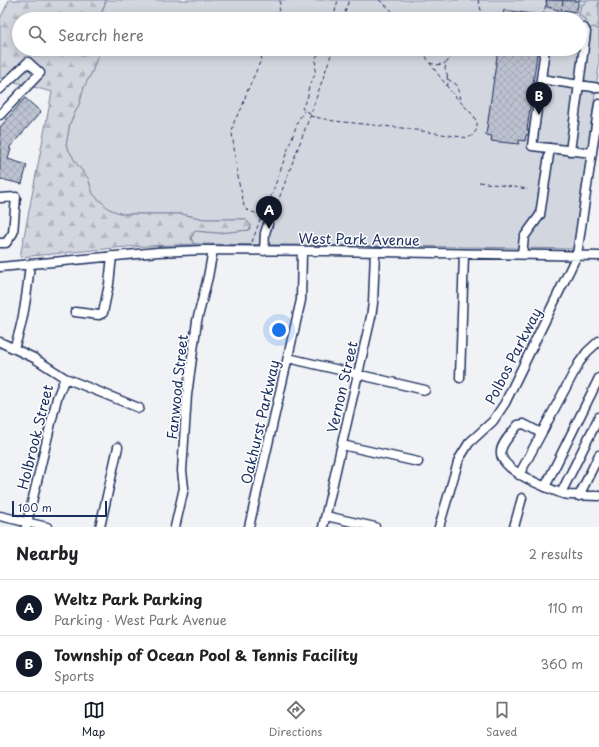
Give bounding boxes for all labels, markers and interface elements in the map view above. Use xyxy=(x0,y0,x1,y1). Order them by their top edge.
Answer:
search box xyxy=(12,12,587,56)
icon: search xyxy=(26,23,48,45)
text: Search here xyxy=(58,23,144,46)
pin: B xyxy=(526,82,552,115)
pin: A xyxy=(256,196,282,229)
street label: West Park Avenue xyxy=(298,227,420,251)
street label: Polbos Parkway xyxy=(480,304,546,408)
your location xyxy=(269,320,289,340)
street label: Fanwood Street xyxy=(161,333,193,441)
street label: Vernon Street xyxy=(321,339,363,435)
street label: Oakhurst Parkway xyxy=(235,358,285,486)
street label: Holbrook Street xyxy=(12,382,58,492)
scale bar xyxy=(12,499,107,518)
text: 100 m xyxy=(18,499,52,516)
text: Nearby xyxy=(16,540,78,566)
text: 2 results xyxy=(529,544,583,563)
text: Weltz Park Parking xyxy=(54,587,202,610)
text: A xyxy=(24,598,34,617)
text: 110 m xyxy=(548,598,583,617)
text: Parking · West Park Avenue xyxy=(54,610,227,629)
text: Township of Ocean Pool & Tennis Facility xyxy=(54,643,358,666)
text: B xyxy=(25,654,33,673)
text: 360 m xyxy=(540,654,583,673)
text: Sports xyxy=(54,666,94,685)
tab: Map xyxy=(82,699,105,740)
tab: Directions xyxy=(269,699,322,740)
tab: Saved xyxy=(486,699,517,740)

